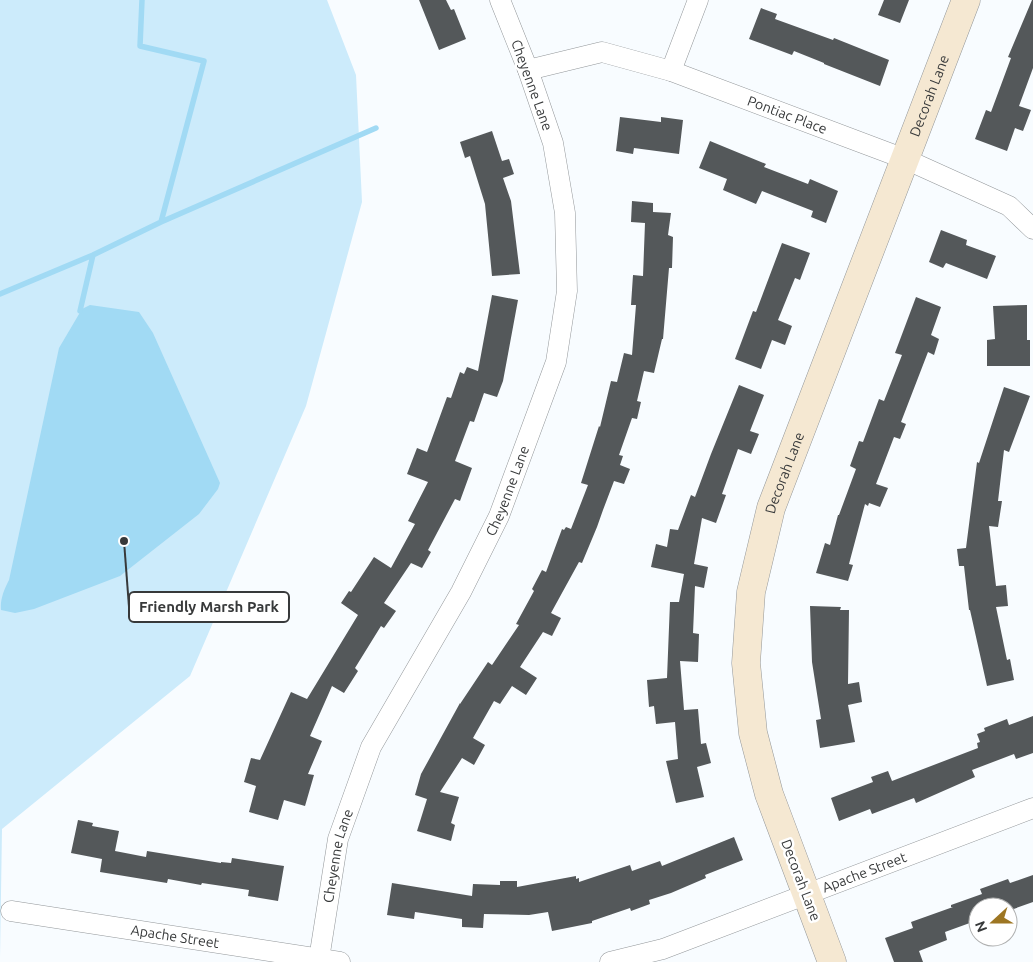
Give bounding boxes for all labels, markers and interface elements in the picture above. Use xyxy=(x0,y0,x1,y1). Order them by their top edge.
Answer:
street label: Cheyenne Lane xyxy=(508,37,556,133)
street label: Decorah Lane xyxy=(906,53,952,139)
street label: Pontiac Place xyxy=(745,93,829,137)
street label: Decorah Lane xyxy=(762,430,807,515)
street label: Cheyenne Lane xyxy=(482,443,532,539)
callout: Friendly Marsh Park xyxy=(129,592,289,622)
text: Friendly Marsh Park xyxy=(139,598,280,615)
street label: Cheyenne Lane xyxy=(320,807,356,904)
street label: Decorah Lane xyxy=(778,837,824,923)
street label: Apache Street xyxy=(820,849,909,896)
north arrow xyxy=(968,897,1018,947)
text: N xyxy=(972,919,990,934)
street label: Apache Street xyxy=(130,922,221,951)

